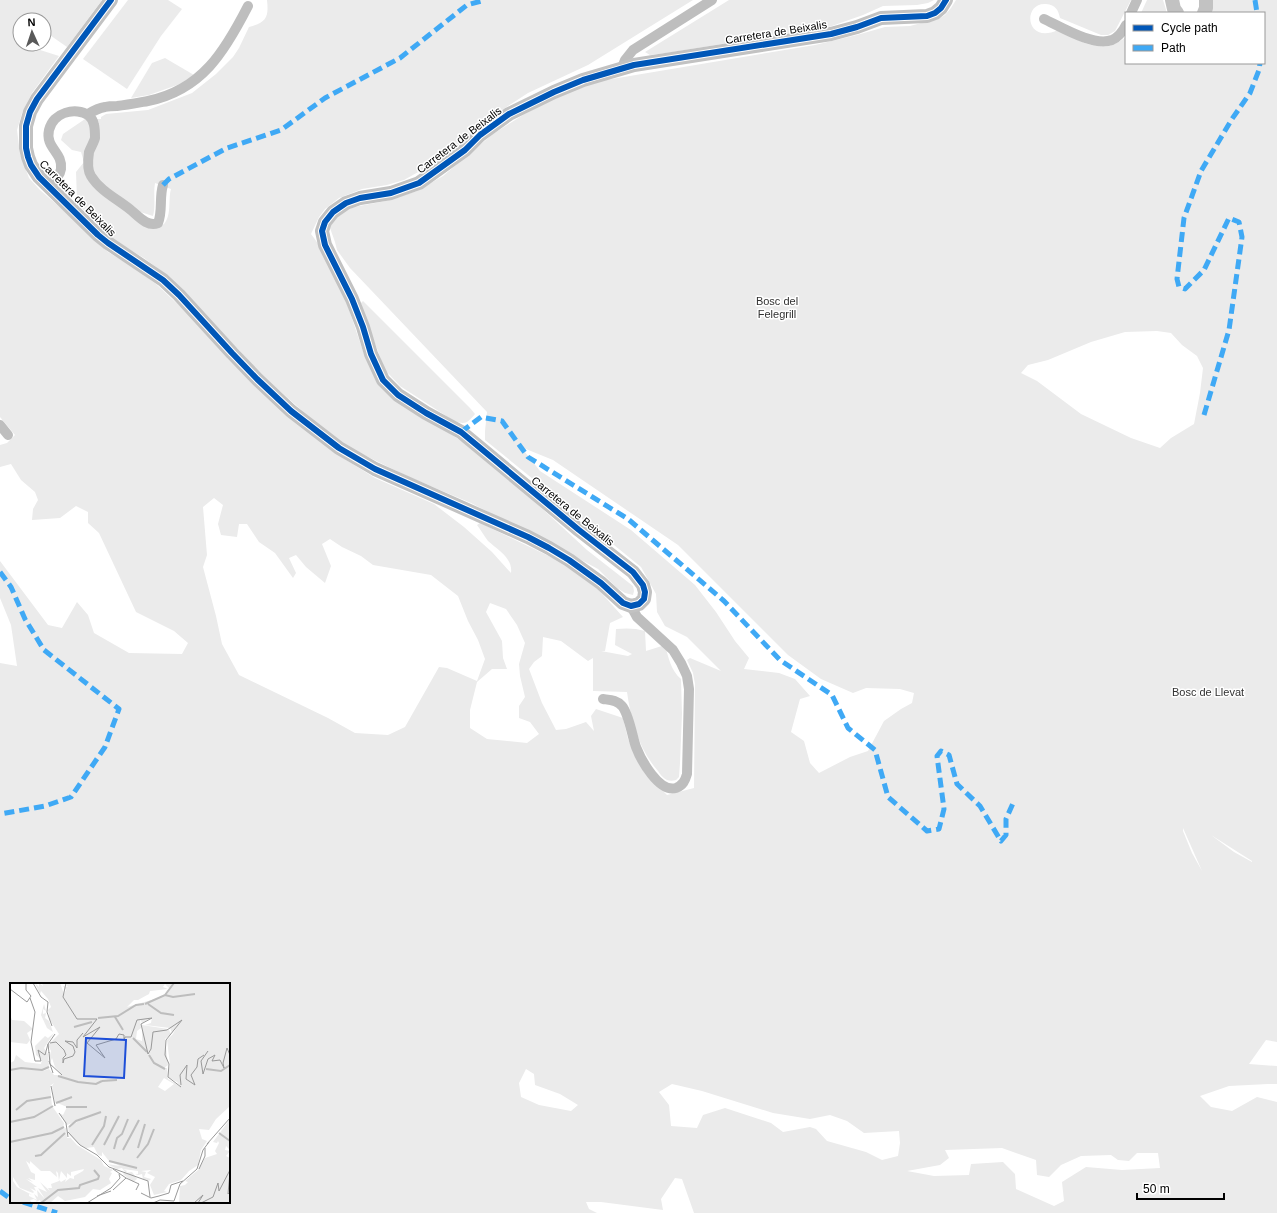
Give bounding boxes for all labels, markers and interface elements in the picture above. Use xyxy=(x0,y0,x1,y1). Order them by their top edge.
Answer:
north arrow xyxy=(12,12,52,52)
legend xyxy=(1125,12,1265,64)
text: N xyxy=(27,16,36,28)
street label: Carretera de Beixalis xyxy=(724,18,828,46)
text: Cycle path xyxy=(1161,21,1218,35)
text: Path xyxy=(1161,41,1186,55)
street label: Carretera de Beixalis xyxy=(414,104,504,176)
street label: Carretera de Beixalis xyxy=(37,157,119,239)
park label: Bosc del Felegrill xyxy=(756,295,798,320)
street label: Carretera de Beixalis xyxy=(529,474,617,548)
park label: Bosc de Llevat xyxy=(1172,686,1244,698)
inset map xyxy=(10,983,230,1203)
scale bar xyxy=(1137,1175,1224,1201)
text: 50 m xyxy=(1143,1182,1170,1196)

